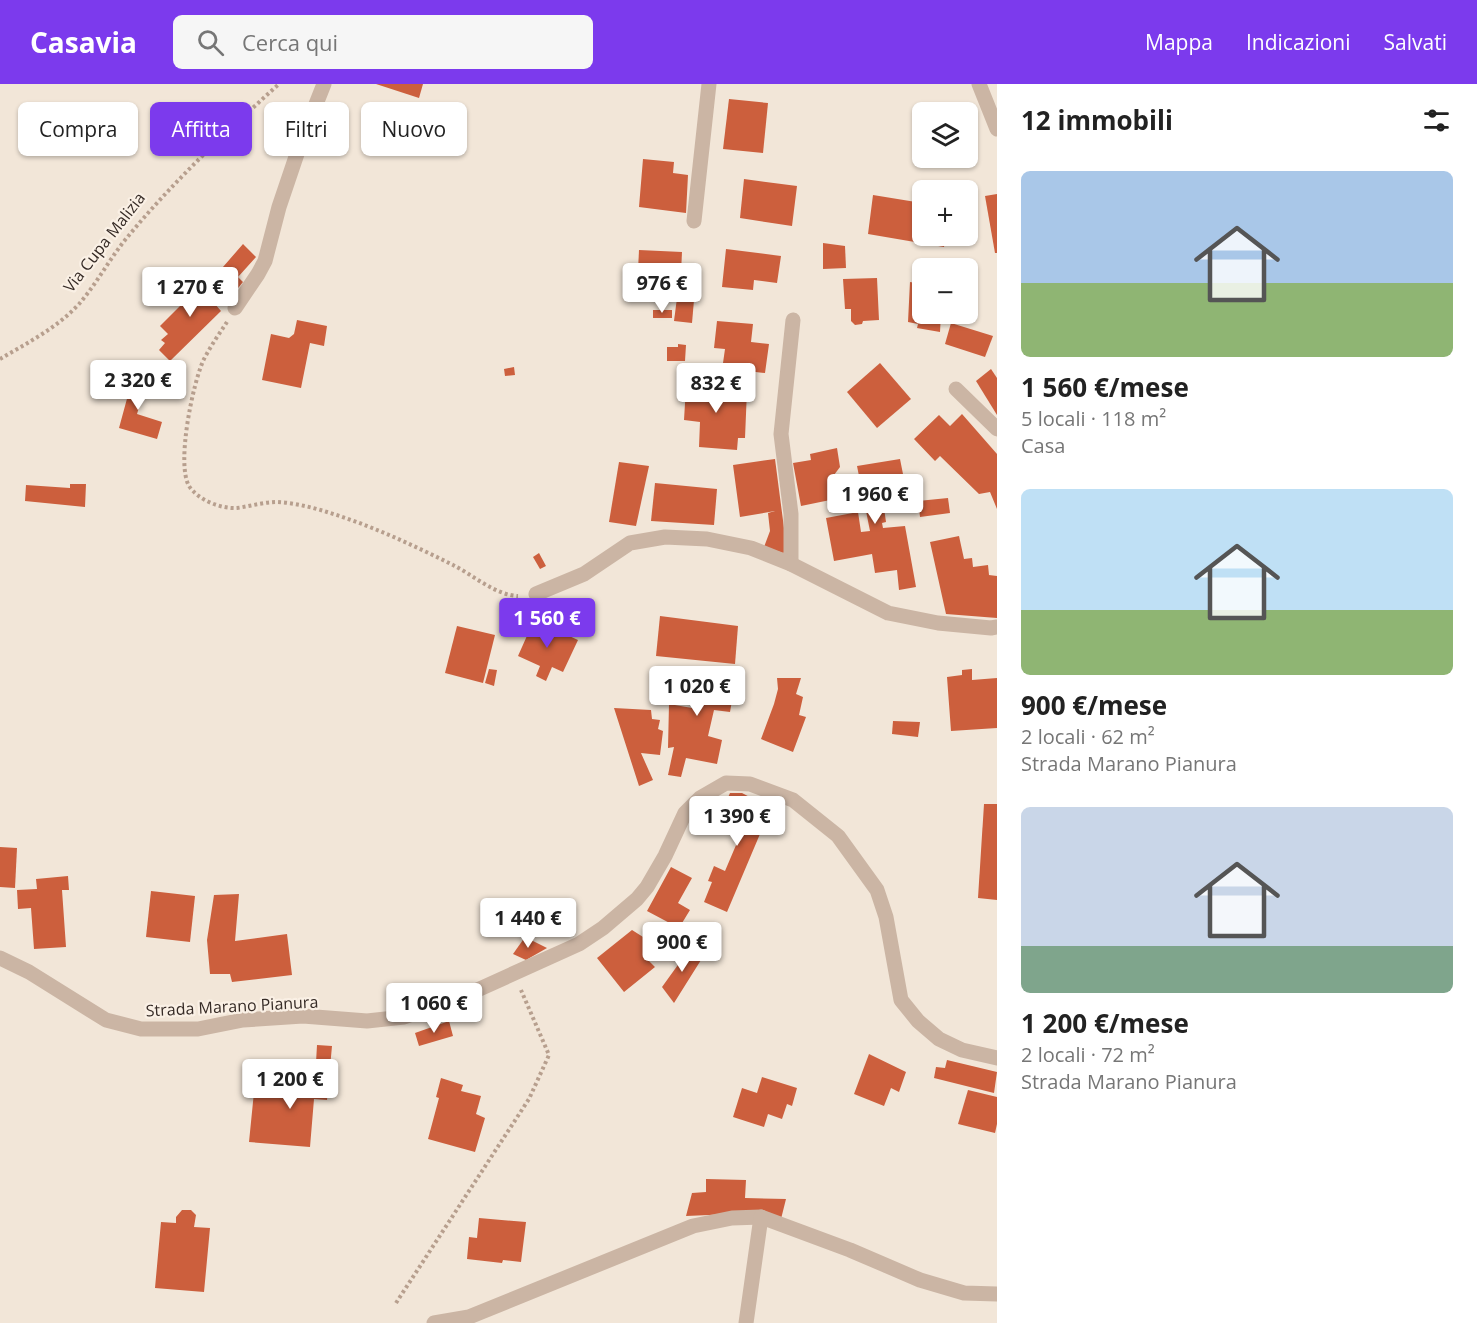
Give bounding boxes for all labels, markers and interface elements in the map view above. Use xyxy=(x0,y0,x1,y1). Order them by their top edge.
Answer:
search box xyxy=(173,15,593,69)
text: Casavia xyxy=(30,23,137,61)
icon: search xyxy=(194,26,227,59)
text: Cerca qui xyxy=(242,27,338,57)
text: Mappa xyxy=(1145,28,1213,56)
text: Indicazioni xyxy=(1246,28,1351,56)
text: Salvati xyxy=(1384,28,1447,56)
chip: Compra xyxy=(18,102,138,156)
chip: Affitta xyxy=(150,102,252,156)
chip: Filtri xyxy=(264,102,349,156)
chip: Nuovo xyxy=(361,102,467,156)
map controls xyxy=(912,102,978,324)
button: layers xyxy=(912,102,978,168)
text: 12 immobili xyxy=(1021,102,1173,138)
icon: filters xyxy=(1420,104,1453,137)
button: + xyxy=(912,180,978,246)
street label: Via Cupa Malizia xyxy=(58,187,150,297)
icon: home xyxy=(1183,210,1291,318)
button: − xyxy=(912,258,978,324)
pin: 976 € xyxy=(620,263,704,314)
pin: 1 270 € xyxy=(135,267,245,318)
text: 976 € xyxy=(637,269,687,296)
text: 1 270 € xyxy=(156,273,224,300)
pin: 2 320 € xyxy=(83,360,193,411)
pin: 832 € xyxy=(674,363,758,414)
text: 2 320 € xyxy=(104,366,172,393)
text: 832 € xyxy=(691,369,741,396)
text: 1 560 €/mese xyxy=(1021,369,1189,405)
text: 5 locali · 118 m² xyxy=(1021,405,1166,432)
text: Casa xyxy=(1021,432,1065,459)
pin: 1 960 € xyxy=(820,474,930,525)
text: 1 960 € xyxy=(841,480,909,507)
icon: home xyxy=(1183,528,1291,636)
pin: 1 560 € xyxy=(492,598,602,649)
text: 1 560 € xyxy=(513,604,581,631)
pin: 1 020 € xyxy=(642,666,752,717)
text: 1 020 € xyxy=(663,672,731,699)
text: 900 €/mese xyxy=(1021,687,1167,723)
text: 2 locali · 62 m² xyxy=(1021,723,1155,750)
text: Strada Marano Pianura xyxy=(1021,750,1237,777)
pin: 1 390 € xyxy=(682,796,792,847)
text: 1 390 € xyxy=(703,802,771,829)
icon: home xyxy=(1183,846,1291,954)
pin: 1 440 € xyxy=(473,898,583,949)
text: 1 440 € xyxy=(494,904,562,931)
pin: 900 € xyxy=(640,922,724,973)
text: 900 € xyxy=(657,928,707,955)
pin: 1 060 € xyxy=(379,983,489,1034)
text: 1 060 € xyxy=(400,989,468,1016)
street label: Strada Marano Pianura xyxy=(145,990,319,1022)
text: 1 200 €/mese xyxy=(1021,1005,1189,1041)
text: 2 locali · 72 m² xyxy=(1021,1041,1155,1068)
pin: 1 200 € xyxy=(235,1059,345,1110)
text: 1 200 € xyxy=(256,1065,324,1092)
text: Strada Marano Pianura xyxy=(1021,1068,1237,1095)

